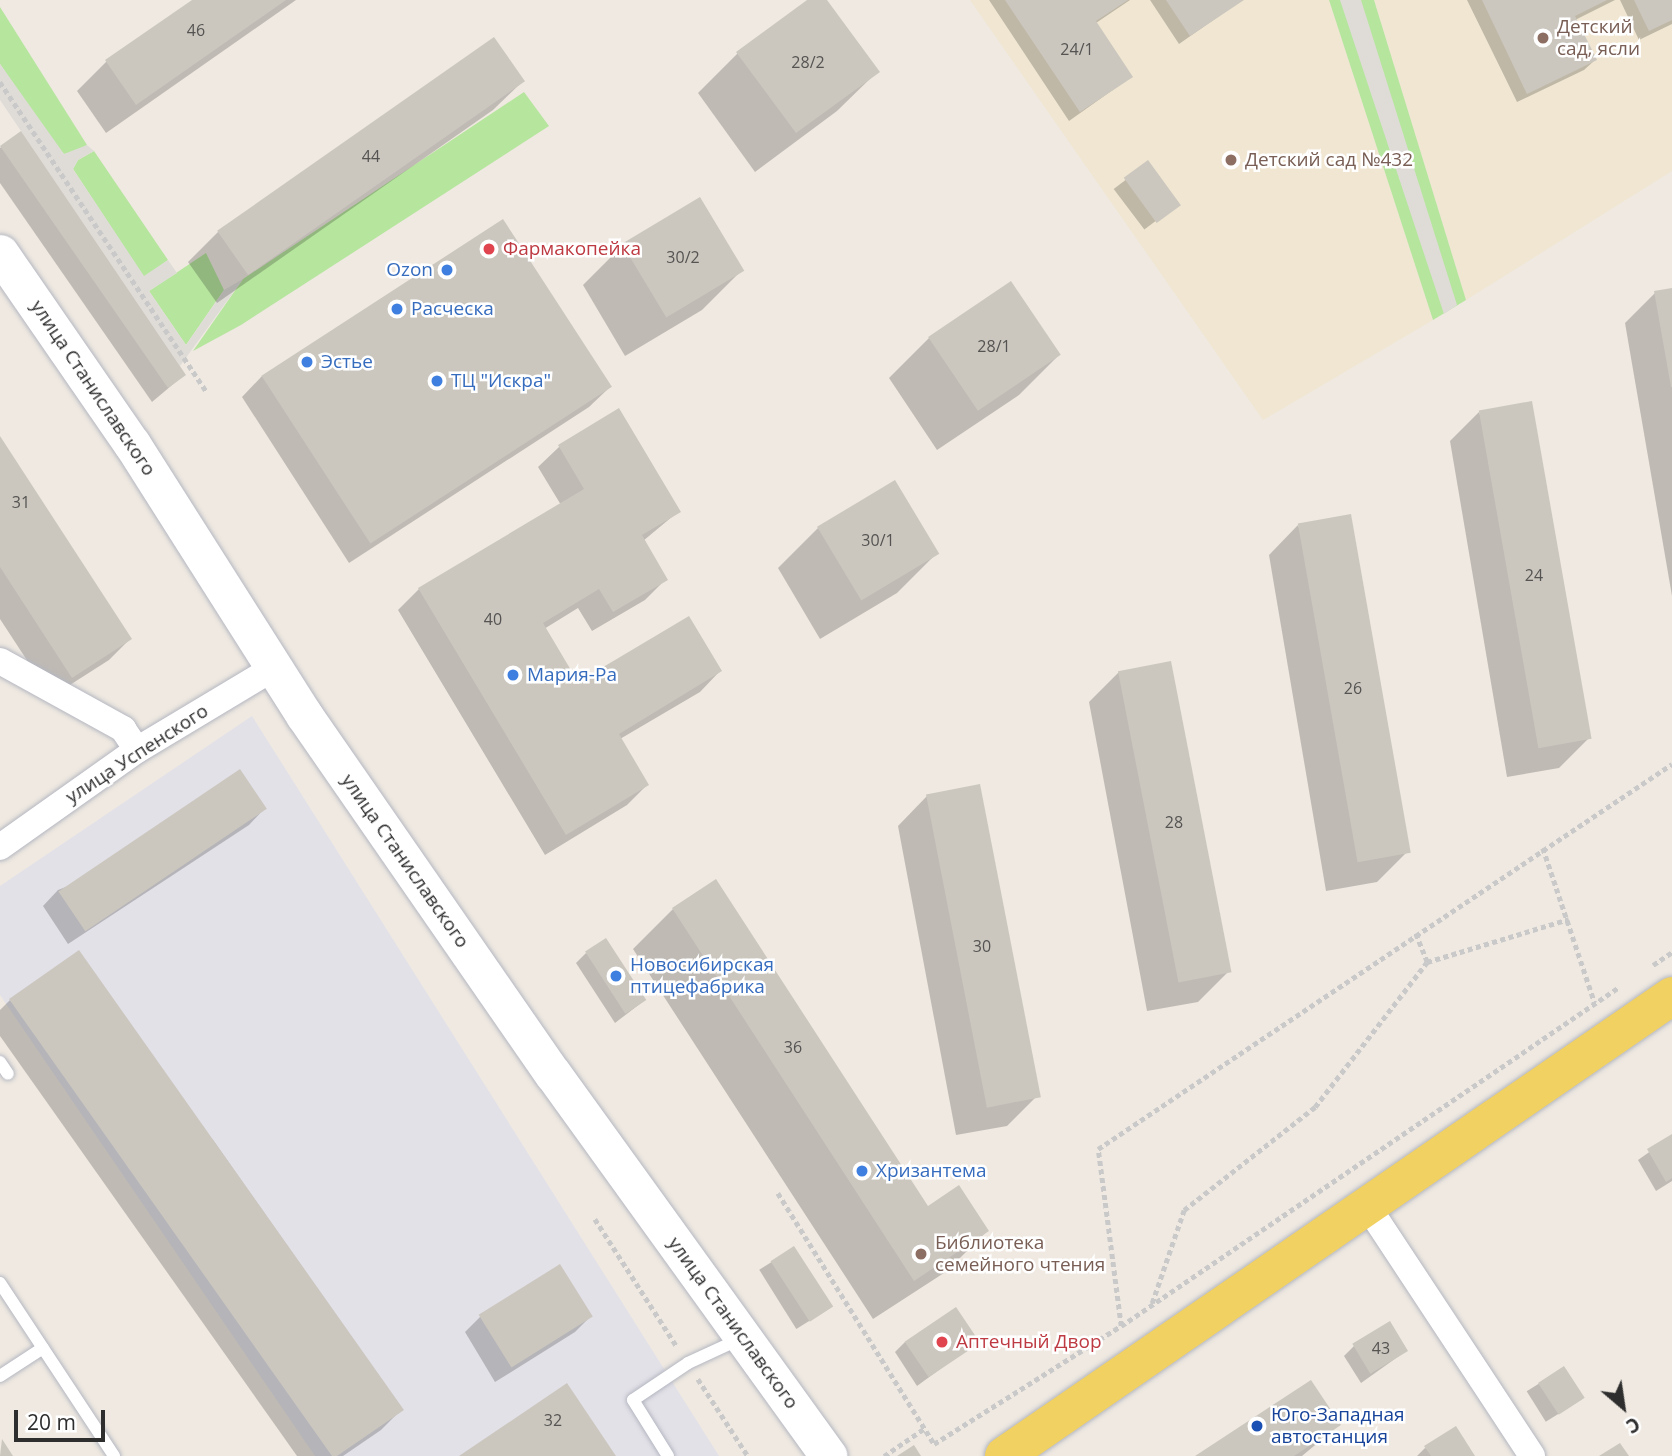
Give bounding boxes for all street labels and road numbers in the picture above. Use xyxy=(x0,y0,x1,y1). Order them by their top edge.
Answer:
street label: улица Станиславского xyxy=(26,296,160,480)
street label: улица Успенского xyxy=(62,699,212,809)
street label: улица Станиславского xyxy=(336,770,474,952)
street label: улица Станиславского xyxy=(663,1233,803,1413)

